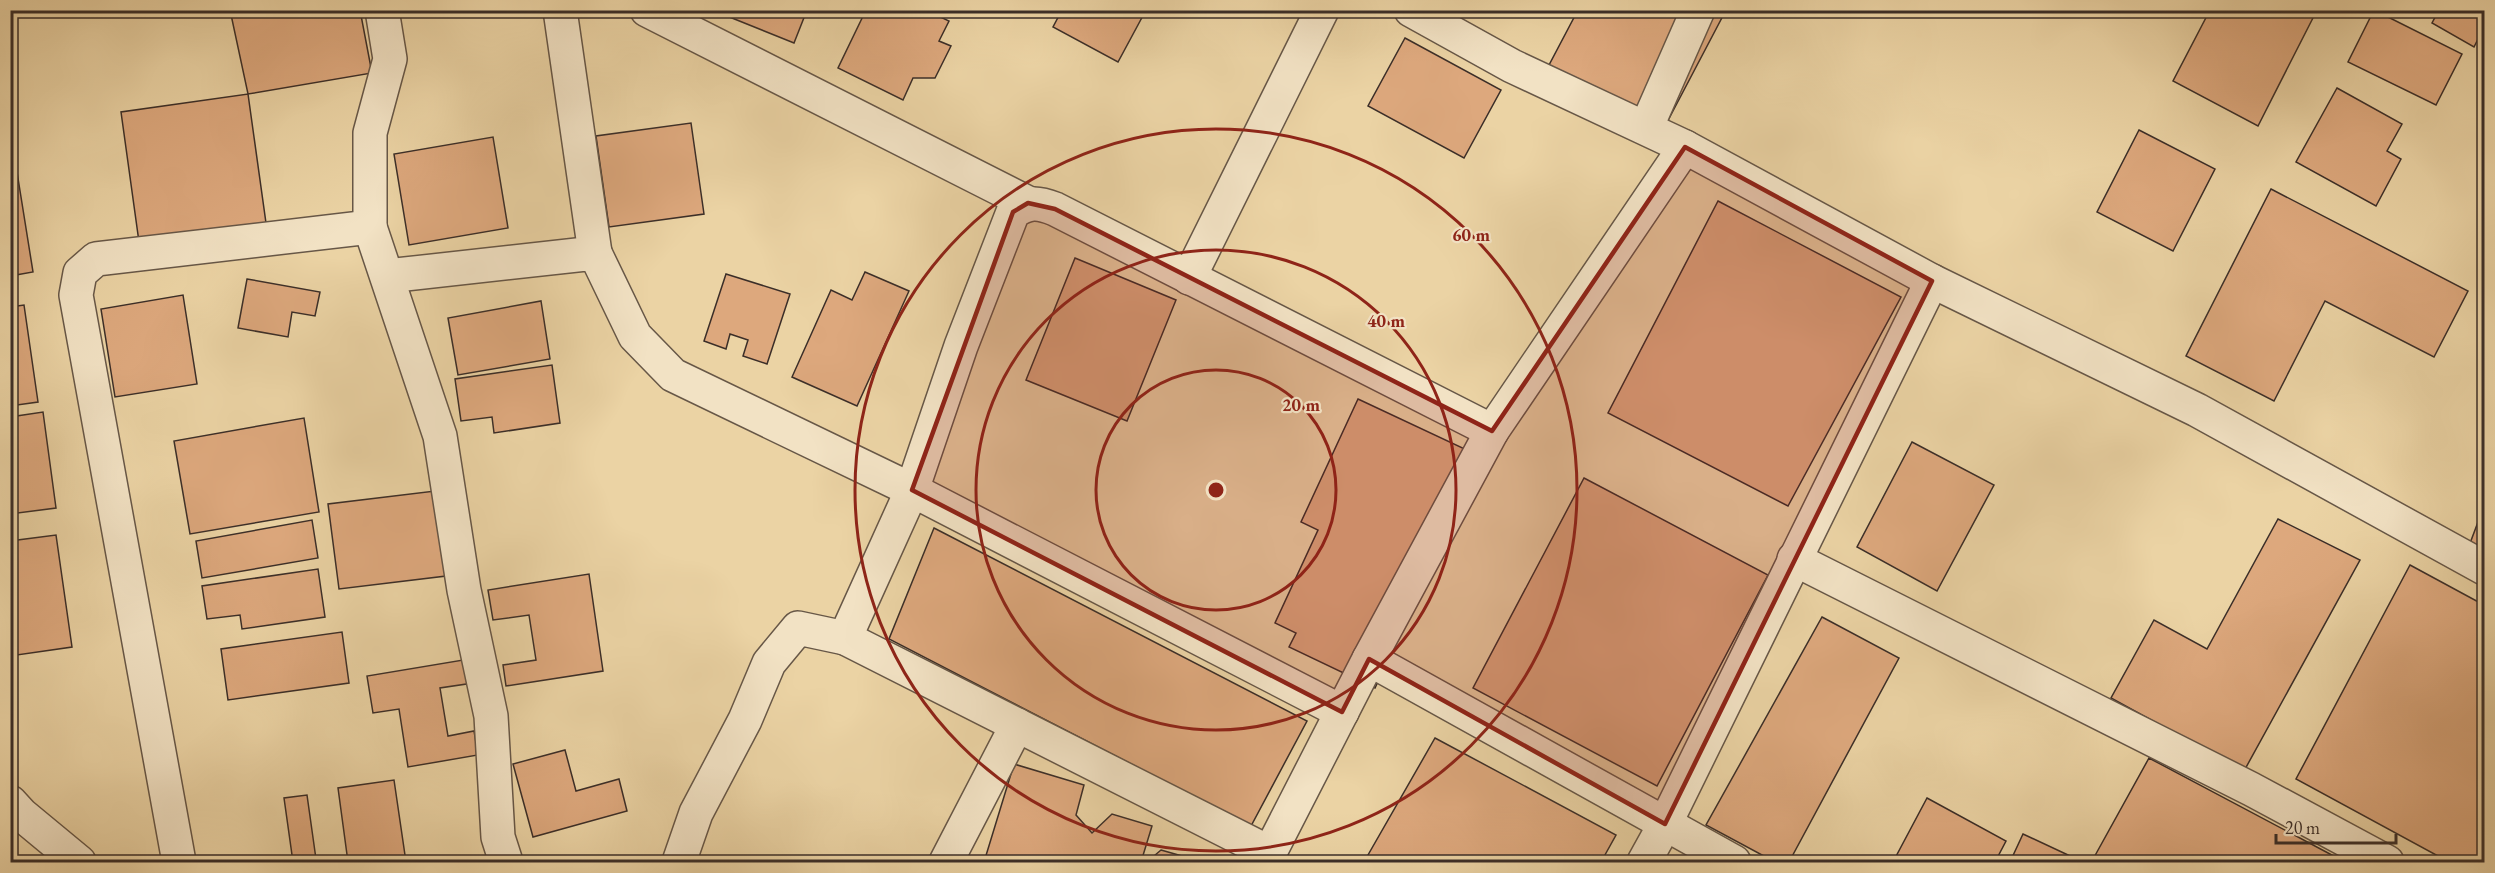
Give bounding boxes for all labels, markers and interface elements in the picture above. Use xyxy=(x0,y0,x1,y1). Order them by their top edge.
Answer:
text: 60 m xyxy=(1452,223,1490,246)
text: 40 m xyxy=(1367,309,1405,332)
text: 20 m xyxy=(1282,393,1320,416)
centre of rings xyxy=(1206,480,1226,500)
scale bar xyxy=(2276,807,2396,845)
text: 20 m xyxy=(2285,816,2320,839)

